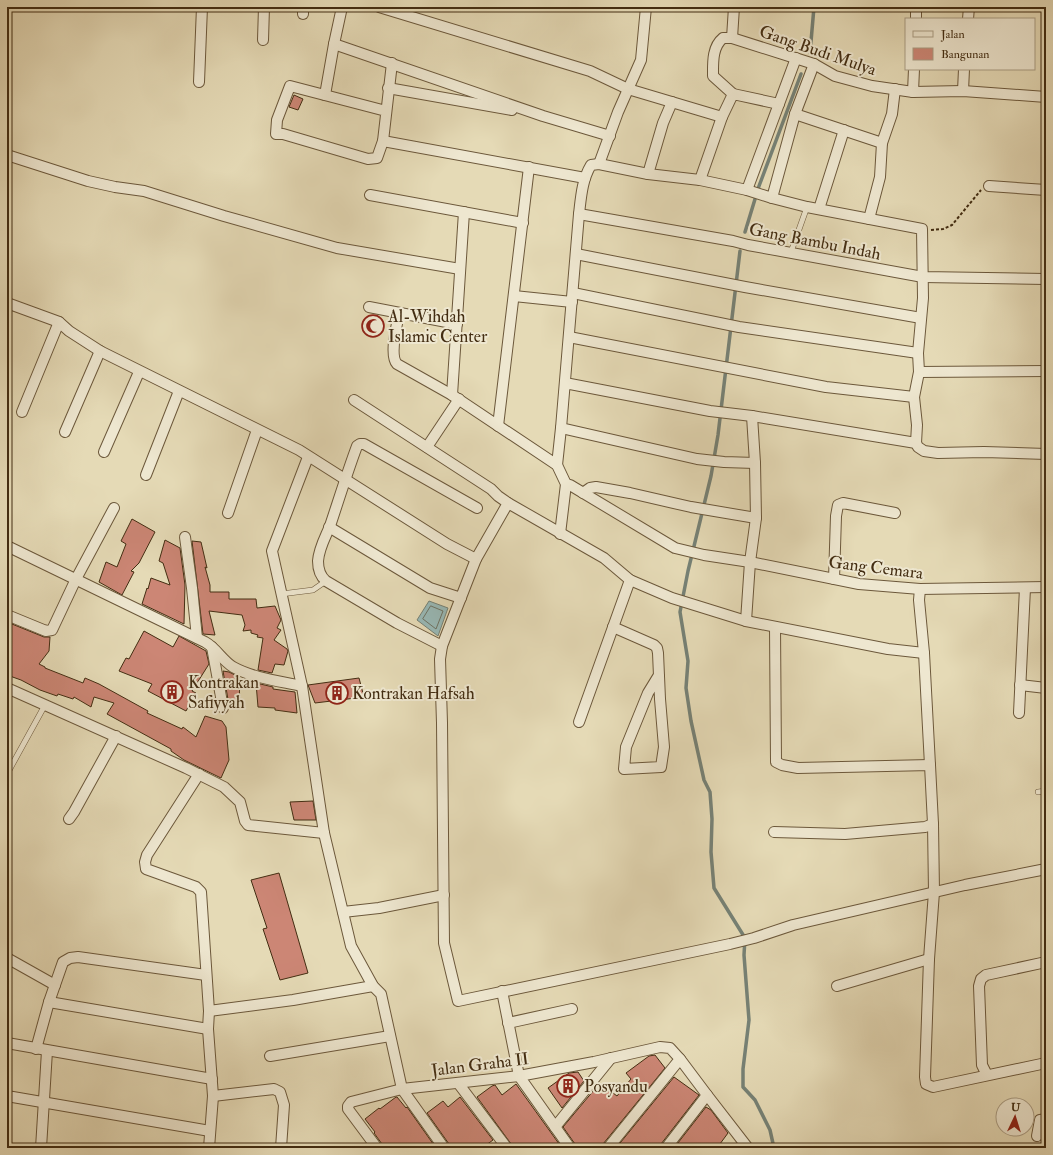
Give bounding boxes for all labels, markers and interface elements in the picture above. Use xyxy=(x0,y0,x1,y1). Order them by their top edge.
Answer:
legend xyxy=(905,18,1035,70)
street label: Gang Budi Mulya xyxy=(756,21,880,82)
text: Jalan xyxy=(940,27,965,42)
text: Bangunan xyxy=(941,47,990,62)
street label: Gang Bambu Indah xyxy=(747,218,883,265)
place label: Al-Wihdah Islamic Center xyxy=(387,306,488,347)
mosque icon: Al-Wihdah Islamic Center xyxy=(360,313,386,339)
street label: Gang Cemara xyxy=(827,551,925,584)
place label: Kontrakan Safiyyah xyxy=(188,672,259,714)
building icon: Kontrakan Safiyyah xyxy=(159,679,185,705)
building icon: Kontrakan Hafsah xyxy=(324,680,350,706)
place label: Kontrakan Hafsah xyxy=(352,683,475,704)
street label: Jalan Graha II xyxy=(429,1048,530,1082)
building icon: Posyandu xyxy=(555,1073,581,1099)
place label: Posyandu xyxy=(584,1076,648,1098)
north arrow xyxy=(995,1097,1035,1137)
text: U xyxy=(1011,1101,1021,1114)

